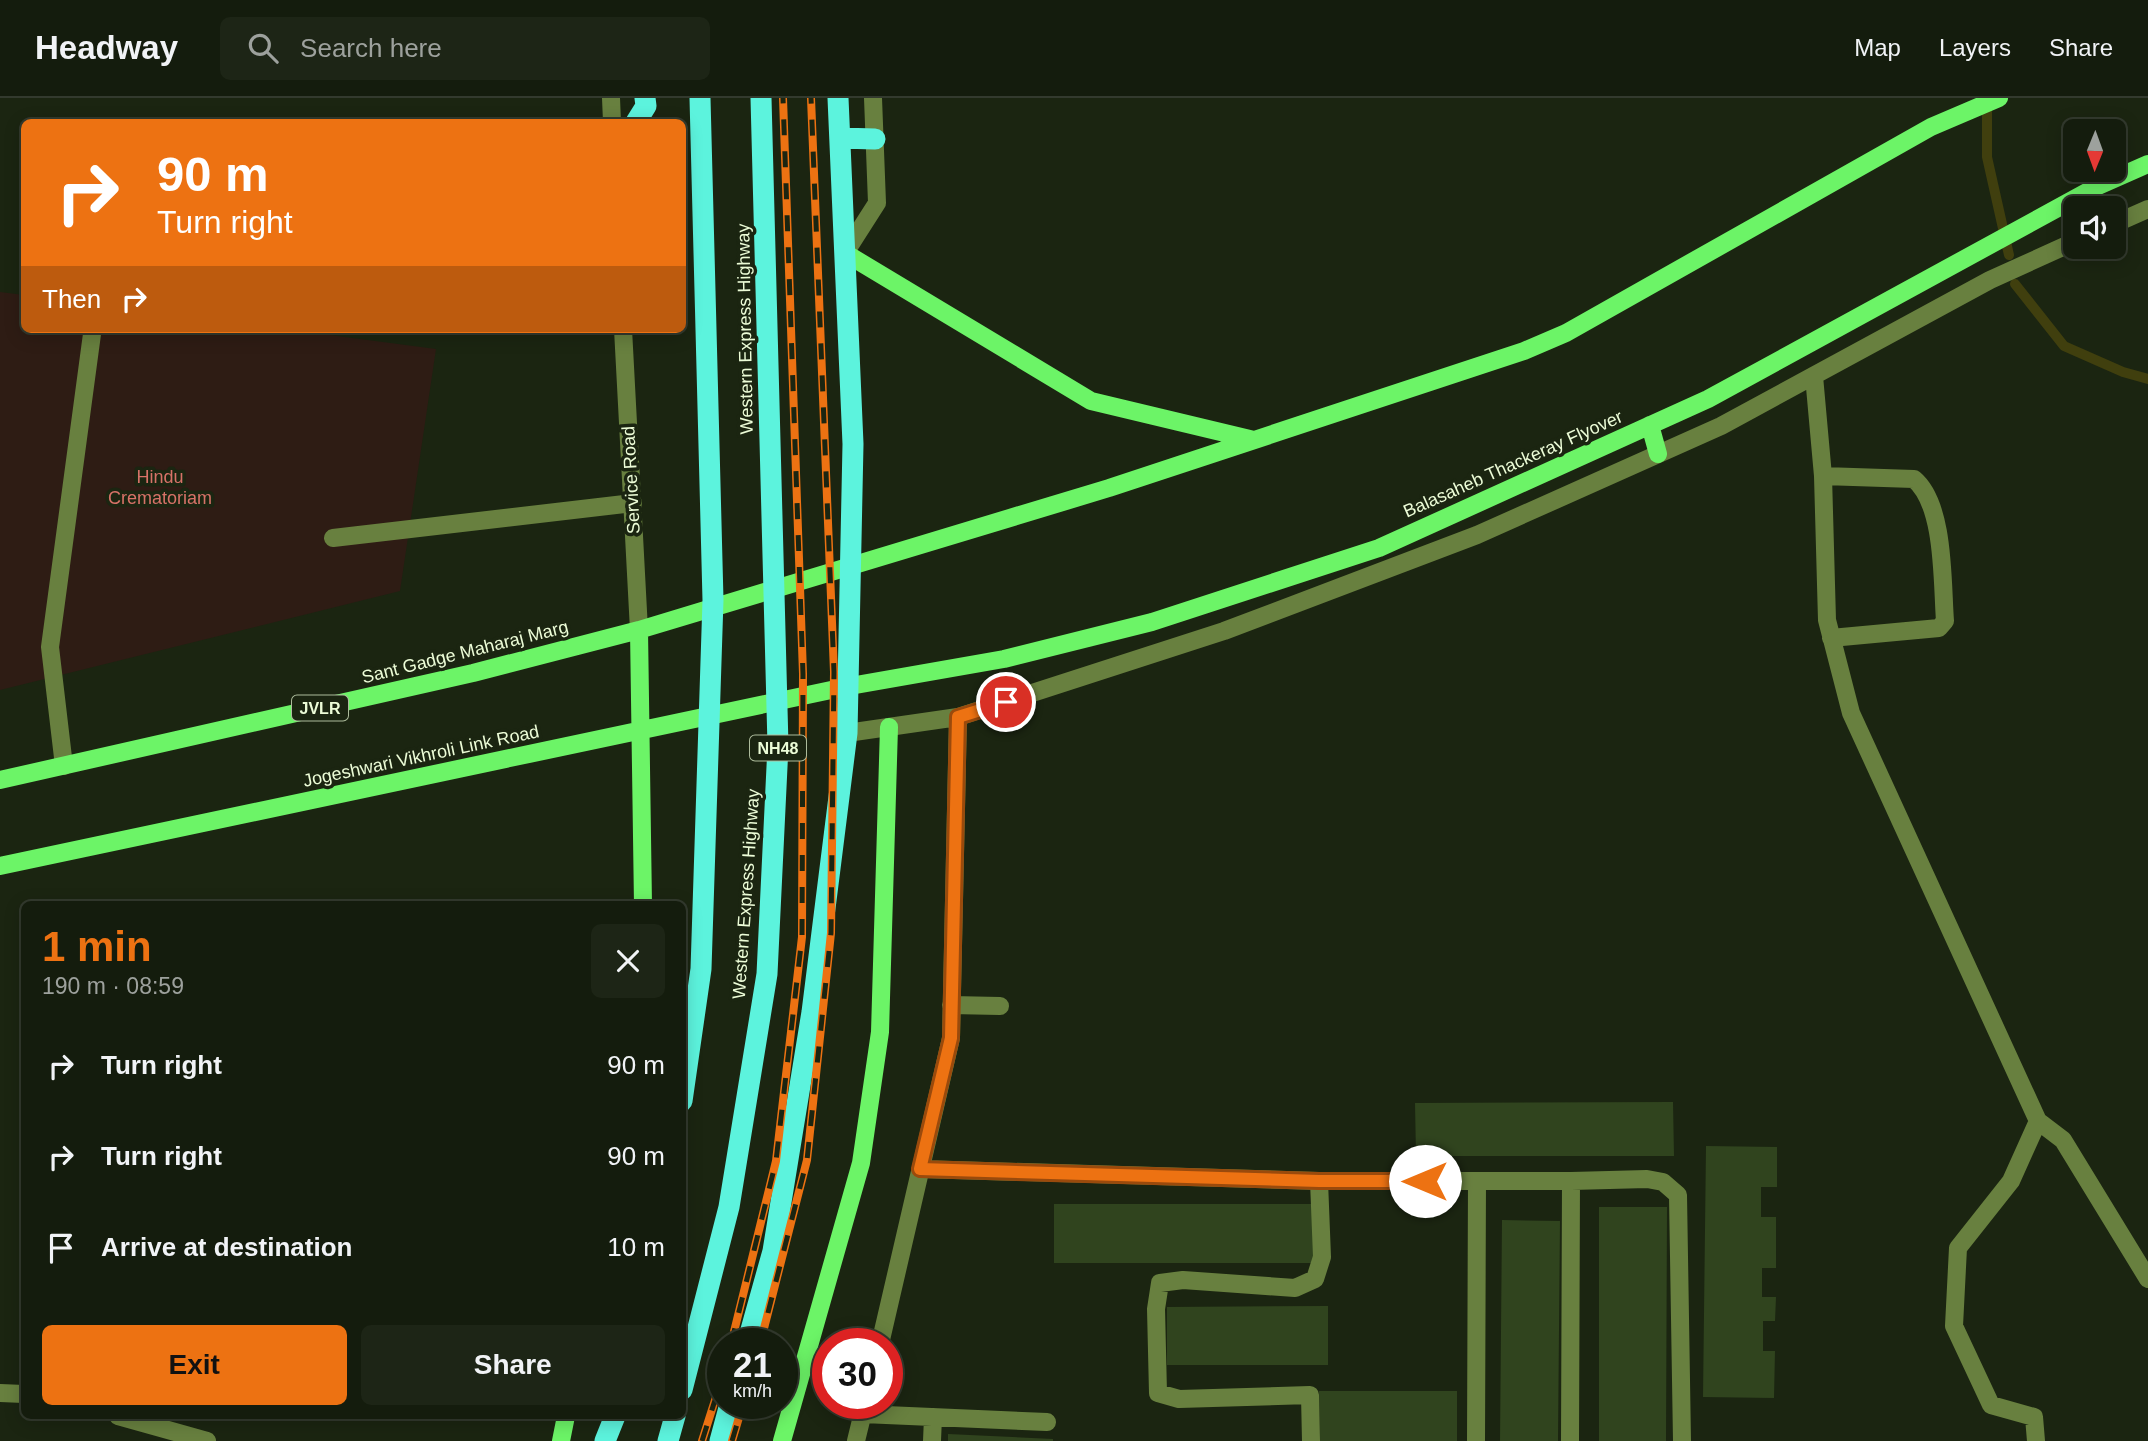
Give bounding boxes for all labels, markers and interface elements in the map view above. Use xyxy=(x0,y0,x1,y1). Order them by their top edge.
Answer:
search box xyxy=(220,17,710,80)
text: Headway xyxy=(35,29,178,66)
icon: search xyxy=(244,29,282,67)
text: Search here xyxy=(300,33,442,63)
text: Map xyxy=(1854,34,1901,61)
text: Layers xyxy=(1939,34,2011,61)
text: Share xyxy=(2049,34,2113,61)
north arrow xyxy=(2063,119,2126,182)
map controls xyxy=(2063,119,2126,259)
icon: right xyxy=(42,147,133,238)
text: 90 m xyxy=(157,147,269,201)
button: sound xyxy=(2063,196,2126,259)
text: Turn right xyxy=(157,204,293,240)
street label: Western Express Highway xyxy=(733,223,757,435)
icon: right xyxy=(115,280,153,318)
text: Then xyxy=(42,284,101,314)
street label: Balasaheb Thackeray Flyover xyxy=(1400,407,1626,521)
street label: Service Road xyxy=(618,426,644,534)
park label: Hindu Crematoriam xyxy=(108,467,212,508)
street label: Sant Gadge Maharaj Marg xyxy=(360,617,570,687)
pin xyxy=(976,672,1036,732)
icon: arrive xyxy=(987,683,1025,721)
road number: JVLR xyxy=(292,695,348,720)
street label: Jogeshwari Vikhroli Link Road xyxy=(301,721,541,791)
road number: NH48 xyxy=(750,736,806,761)
street label: Western Express Highway xyxy=(729,788,763,1000)
text: 1 min xyxy=(42,923,152,970)
button: close xyxy=(591,924,665,998)
text: 190 m · 08:59 xyxy=(42,973,184,999)
icon: right xyxy=(42,1047,80,1085)
text: Turn right xyxy=(101,1050,222,1080)
text: 90 m xyxy=(607,1050,665,1080)
icon: right xyxy=(42,1138,80,1176)
text: Turn right xyxy=(101,1141,222,1171)
text: 90 m xyxy=(607,1141,665,1171)
position arrow xyxy=(1388,1144,1462,1218)
icon: arrive xyxy=(42,1229,80,1267)
text: Arrive at destination xyxy=(101,1232,352,1262)
text: 10 m xyxy=(607,1232,665,1262)
button: Exit xyxy=(42,1325,347,1405)
button: Share xyxy=(361,1325,665,1405)
speed limit sign: 30 xyxy=(812,1328,903,1419)
text: 21 xyxy=(733,1345,772,1384)
text: km/h xyxy=(733,1381,772,1401)

